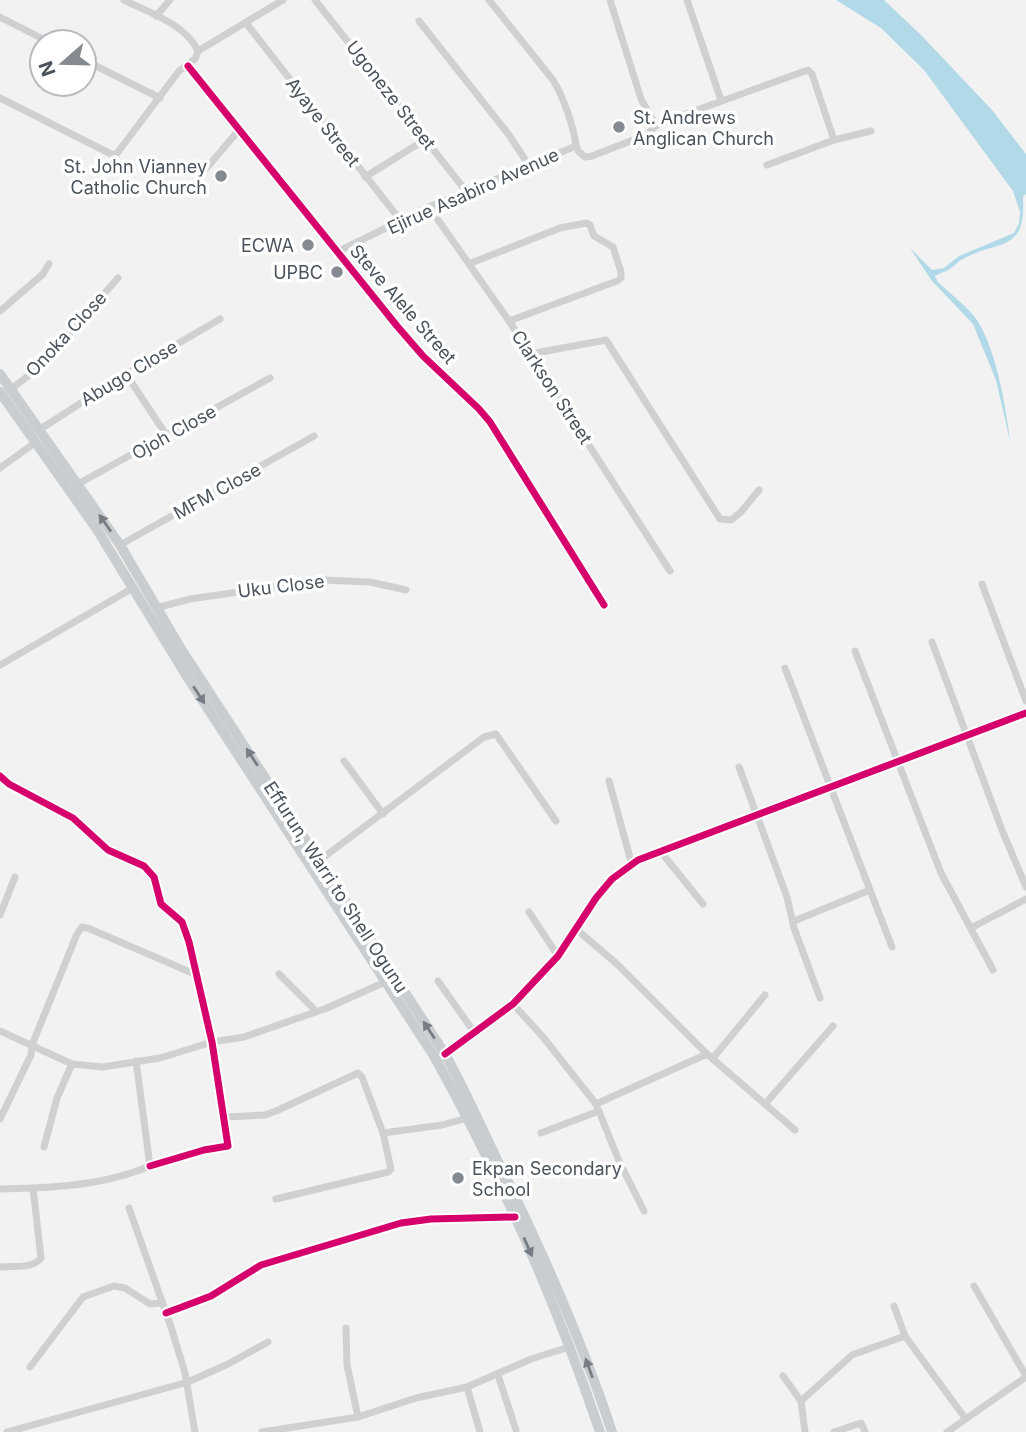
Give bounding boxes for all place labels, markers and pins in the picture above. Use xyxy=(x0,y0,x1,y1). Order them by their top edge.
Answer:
place label: St. Andrews Anglican Church xyxy=(633,107,774,149)
marker: St. Andrews Anglican Church xyxy=(611,119,627,135)
place label: St. John Vianney Catholic Church xyxy=(63,156,207,198)
marker: St. John Vianney Catholic Church xyxy=(213,168,229,184)
place label: ECWA xyxy=(241,235,294,256)
marker: ECWA xyxy=(300,237,316,253)
place label: UPBC xyxy=(273,262,323,283)
marker: UPBC xyxy=(329,264,345,280)
place label: Ekpan Secondary School xyxy=(472,1158,622,1200)
marker: Ekpan Secondary School xyxy=(450,1170,466,1186)

